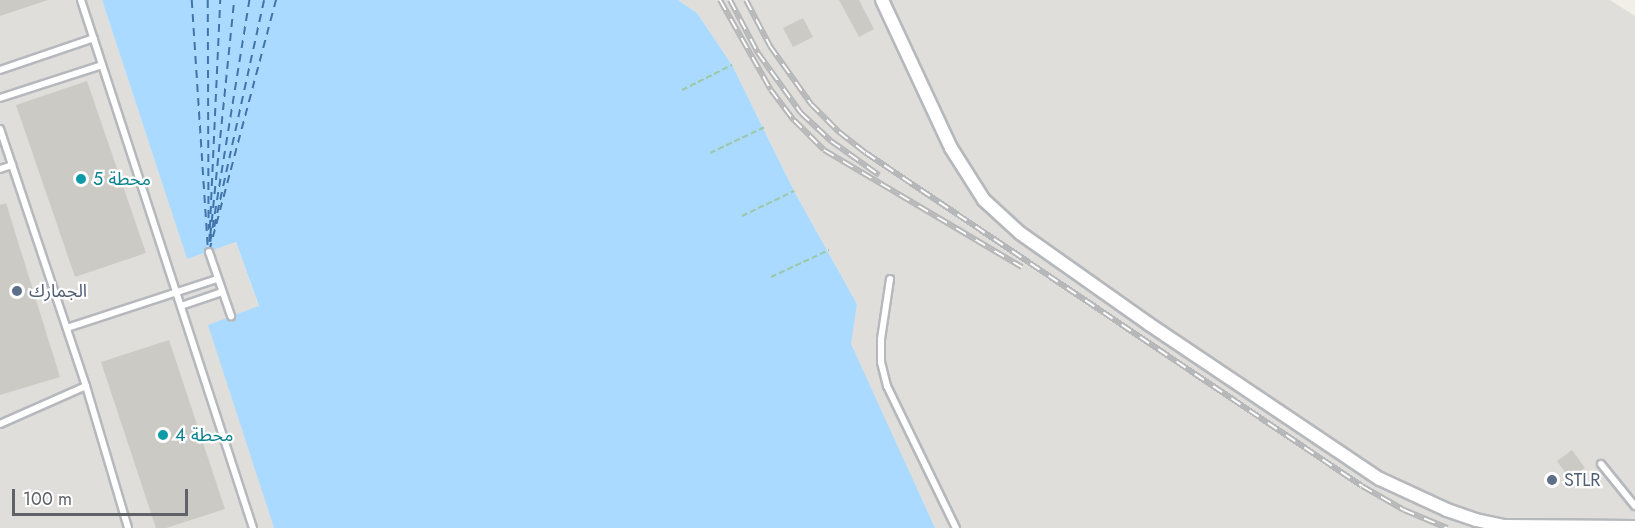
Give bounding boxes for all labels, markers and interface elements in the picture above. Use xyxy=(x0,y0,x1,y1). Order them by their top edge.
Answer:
place label: محطة 5 xyxy=(93,168,151,190)
marker: محطة 5 xyxy=(74,172,88,186)
place label: الجمارك xyxy=(29,280,87,302)
marker: الجمارك xyxy=(10,284,24,298)
place label: محطة 4 xyxy=(175,424,233,446)
marker: محطة 4 xyxy=(156,428,170,442)
place label: STLR xyxy=(1564,469,1600,491)
marker: STLR xyxy=(1545,473,1559,487)
scale bar xyxy=(15,477,190,515)
text: 100 m xyxy=(23,486,72,512)

